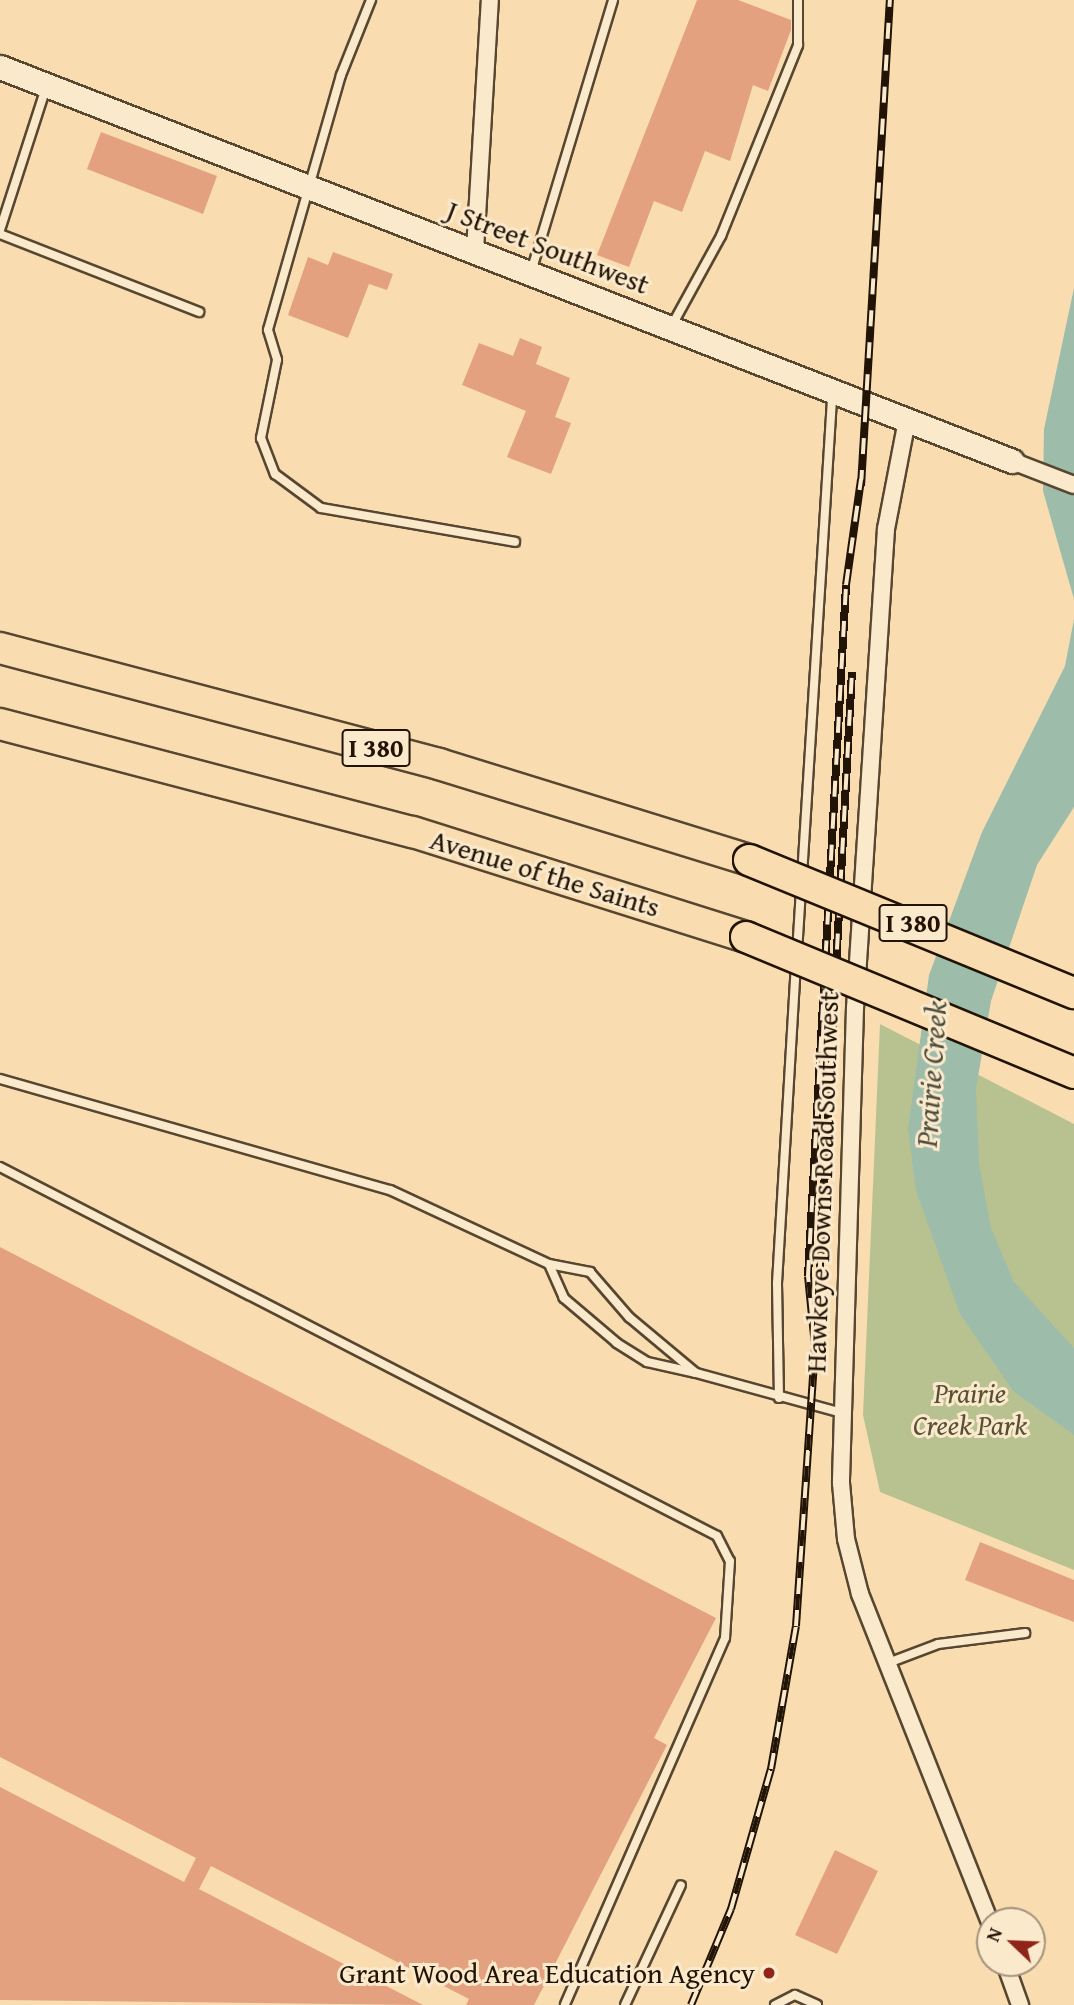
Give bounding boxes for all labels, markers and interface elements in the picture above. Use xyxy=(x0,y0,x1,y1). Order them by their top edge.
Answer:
street label: J Street Southwest xyxy=(442,193,654,301)
road number: I 380 xyxy=(341,726,411,770)
street label: Avenue of the Saints xyxy=(426,822,664,924)
road number: I 380 xyxy=(878,900,948,946)
street label: Hawkeye Downs Road Southwest xyxy=(799,991,845,1373)
water label: Prairie Creek xyxy=(908,1000,954,1148)
park label: Prairie Creek Park xyxy=(913,1376,1027,1442)
north arrow xyxy=(976,1907,1046,1977)
text: N xyxy=(978,1923,1009,1946)
place label: Grant Wood Area Education Agency xyxy=(339,1956,755,1990)
marker: Grant Wood Area Education Agency xyxy=(761,1965,777,1981)

